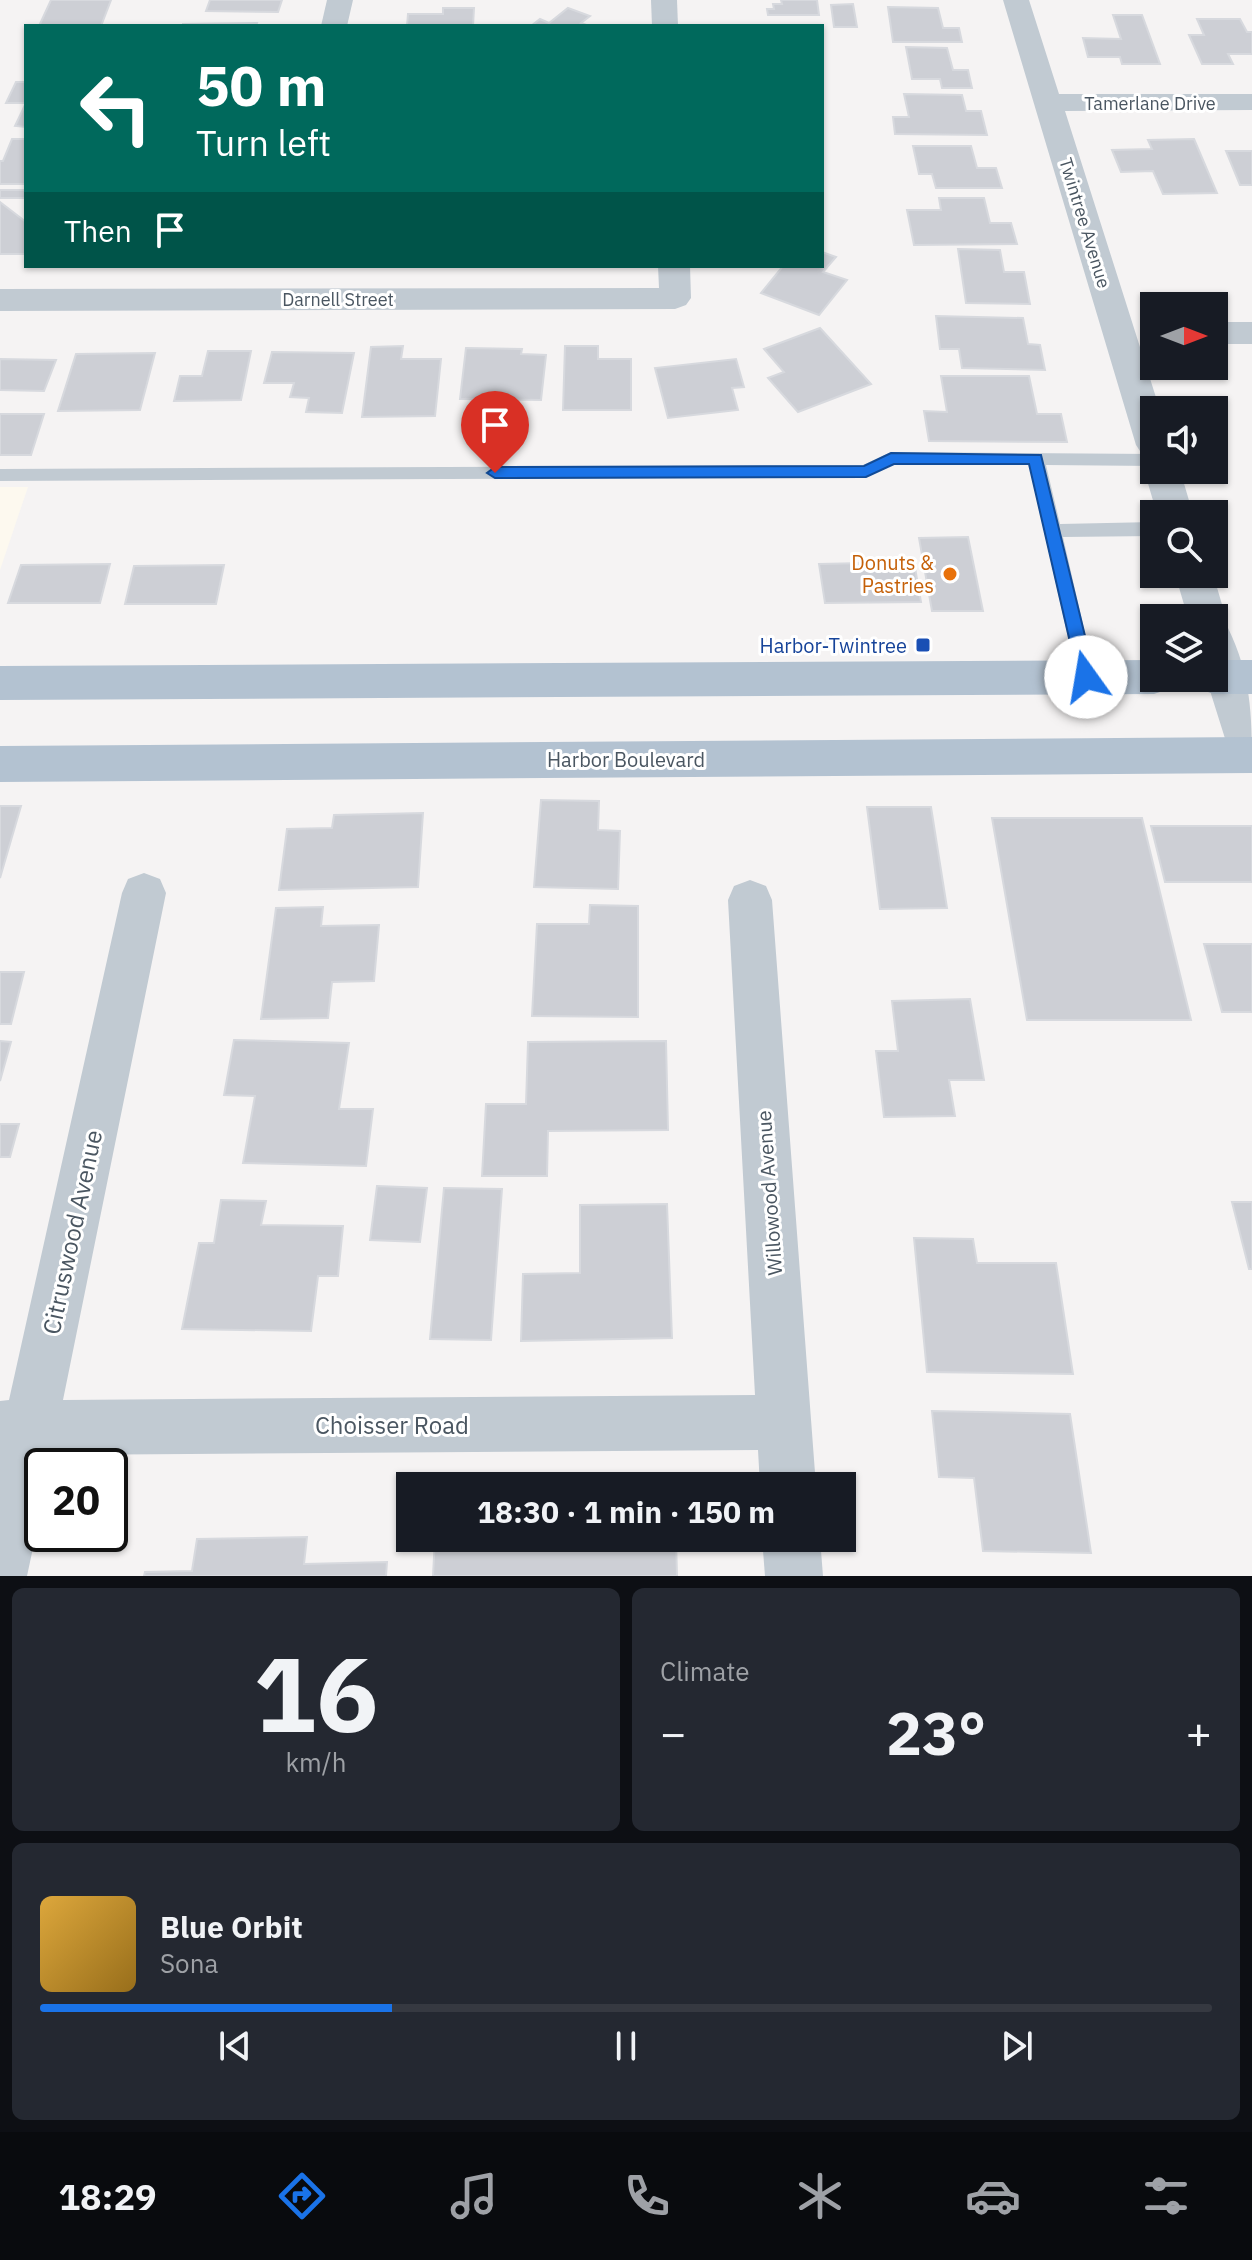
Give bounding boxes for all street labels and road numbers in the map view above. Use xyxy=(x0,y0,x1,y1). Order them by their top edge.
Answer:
street label: Tamerlane Drive xyxy=(1084,92,1216,115)
street label: Twintree Avenue xyxy=(1054,155,1116,291)
street label: Darnell Street xyxy=(282,288,394,311)
street label: Harbor Boulevard xyxy=(547,746,705,773)
street label: Willowood Avenue xyxy=(750,1110,788,1276)
street label: Citruswood Avenue xyxy=(35,1127,109,1337)
street label: Choisser Road xyxy=(315,1409,469,1441)

